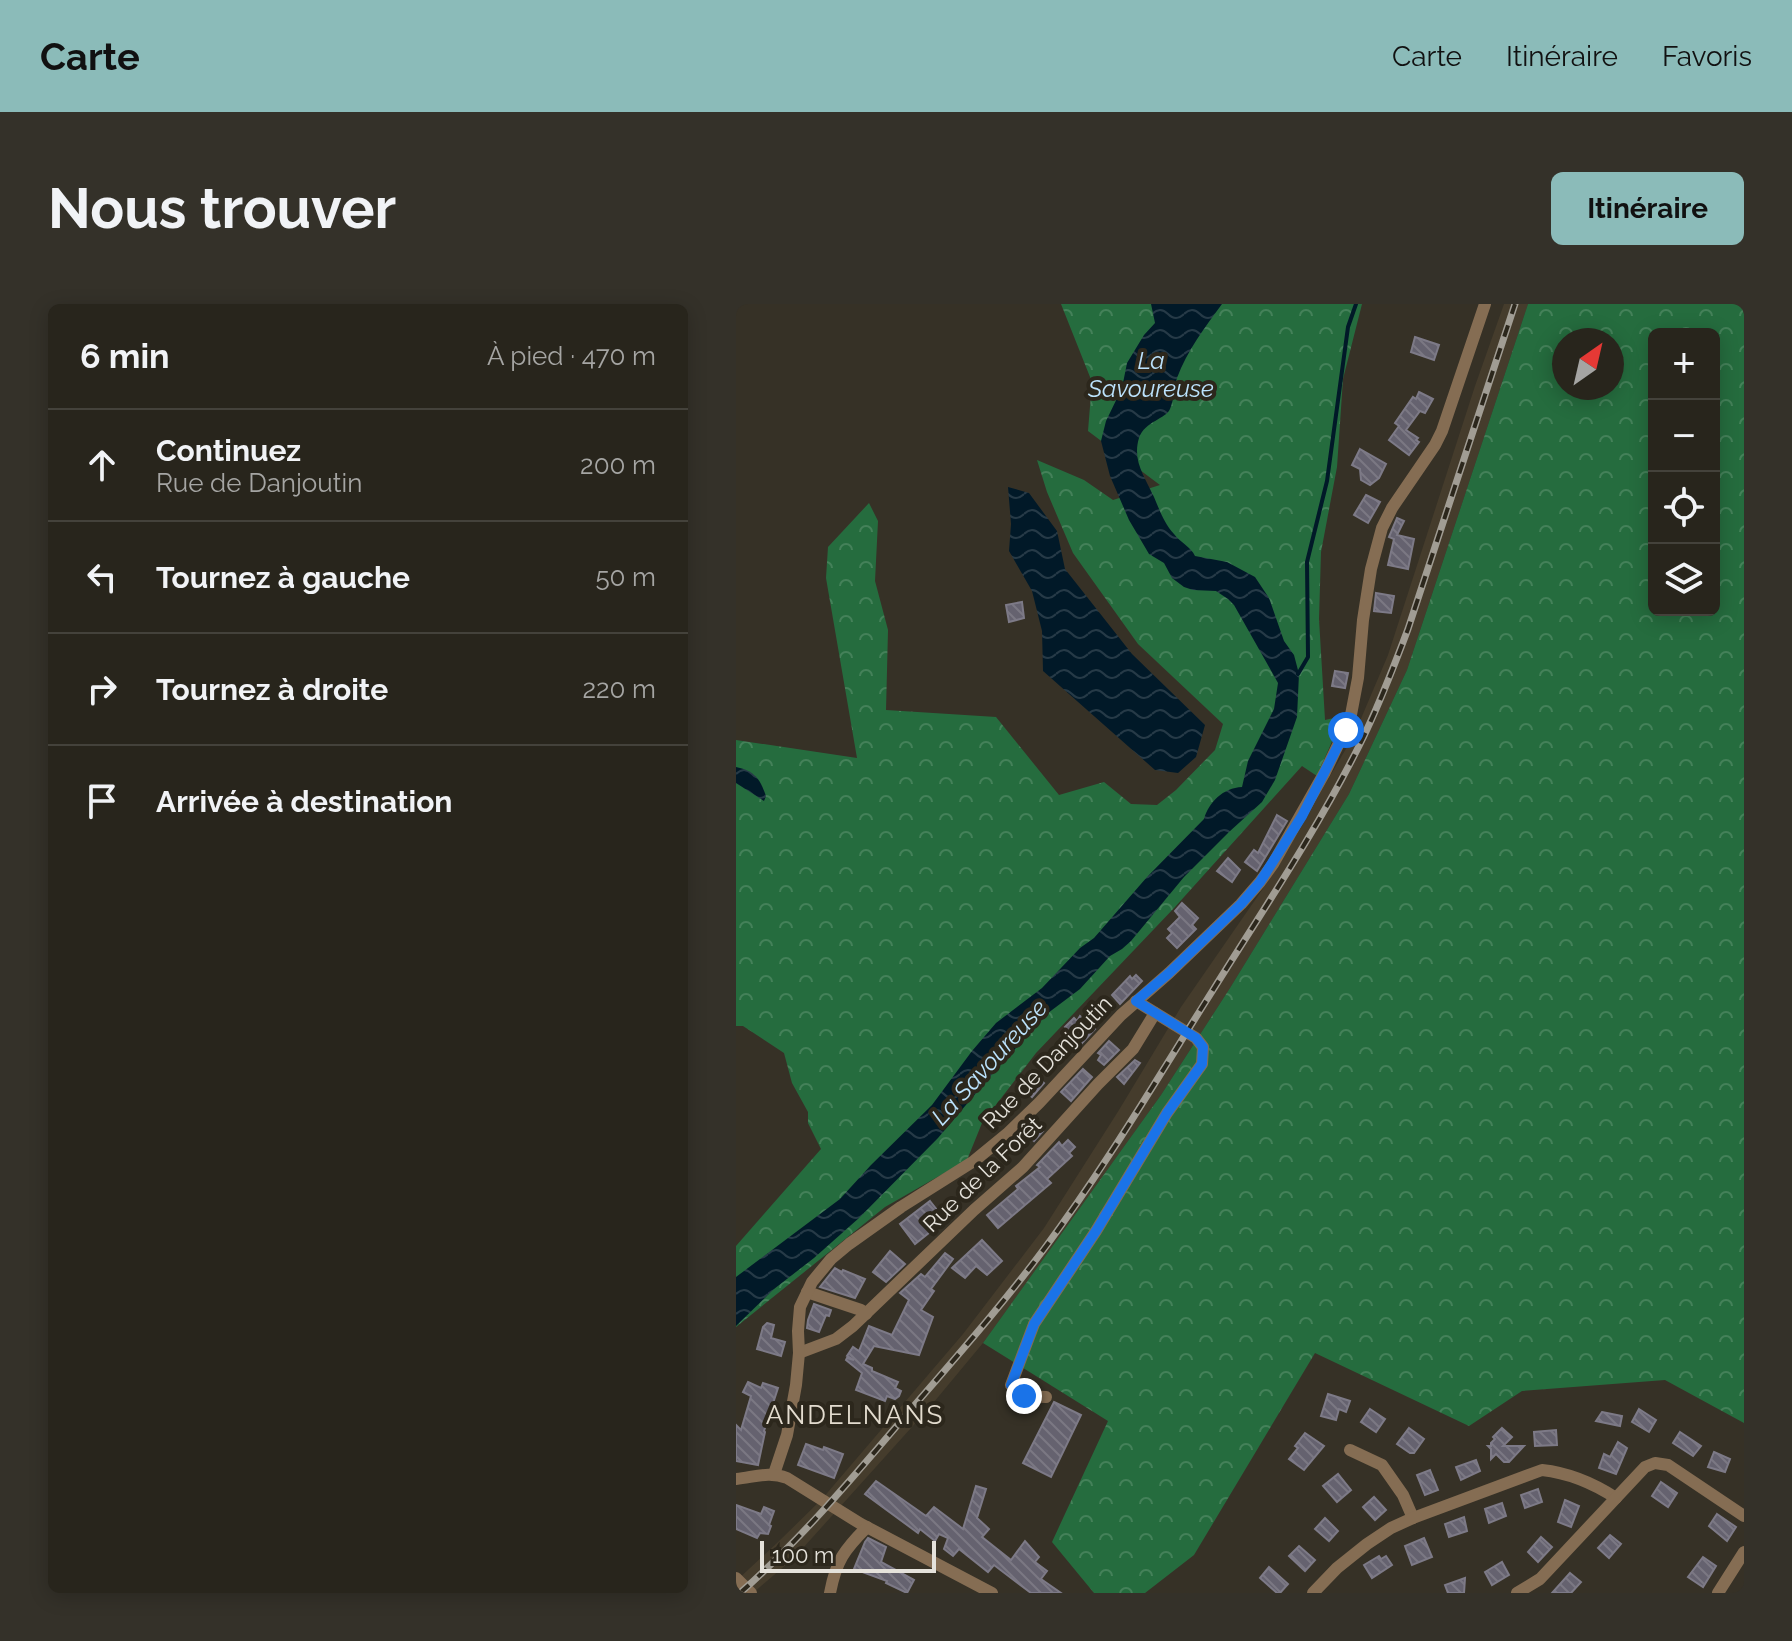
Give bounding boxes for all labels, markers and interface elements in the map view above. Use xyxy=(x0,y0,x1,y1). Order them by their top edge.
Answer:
text: Carte xyxy=(40,34,140,79)
text: Carte xyxy=(1392,40,1462,73)
text: Itinéraire xyxy=(1506,40,1618,73)
text: Favoris xyxy=(1662,40,1752,73)
button: Itinéraire xyxy=(1551,172,1744,245)
text: Nous trouver xyxy=(48,175,396,241)
north arrow xyxy=(1552,328,1624,400)
map controls xyxy=(1648,328,1720,616)
button: + xyxy=(1648,328,1720,400)
text: 6 min xyxy=(80,336,170,376)
text: À pied · 470 m xyxy=(487,341,656,371)
water label: La Savoureuse xyxy=(1087,346,1214,403)
button: − xyxy=(1648,400,1720,472)
text: Continuez xyxy=(156,433,301,468)
icon: ahead xyxy=(80,443,124,487)
text: 200 m xyxy=(580,450,656,480)
text: Rue de Danjoutin xyxy=(156,468,362,498)
button: locate xyxy=(1648,472,1720,544)
button: layers xyxy=(1648,544,1720,616)
icon: left xyxy=(80,555,124,599)
text: Tournez à gauche xyxy=(156,560,410,595)
text: 50 m xyxy=(595,562,656,592)
icon: right xyxy=(80,667,124,711)
text: Tournez à droite xyxy=(156,672,388,707)
text: 220 m xyxy=(582,674,656,704)
route start xyxy=(1328,712,1364,748)
icon: arrive xyxy=(80,779,124,823)
text: Arrivée à destination xyxy=(156,784,452,819)
street label: Rue de Danjoutin xyxy=(977,990,1117,1134)
water label: La Savoureuse xyxy=(925,993,1053,1131)
street label: Rue de la Forêt xyxy=(917,1111,1047,1237)
route end xyxy=(1006,1378,1042,1414)
district label: ANDELNANS xyxy=(766,1400,944,1430)
scale bar xyxy=(760,1537,936,1573)
text: 100 m xyxy=(772,1542,834,1568)

